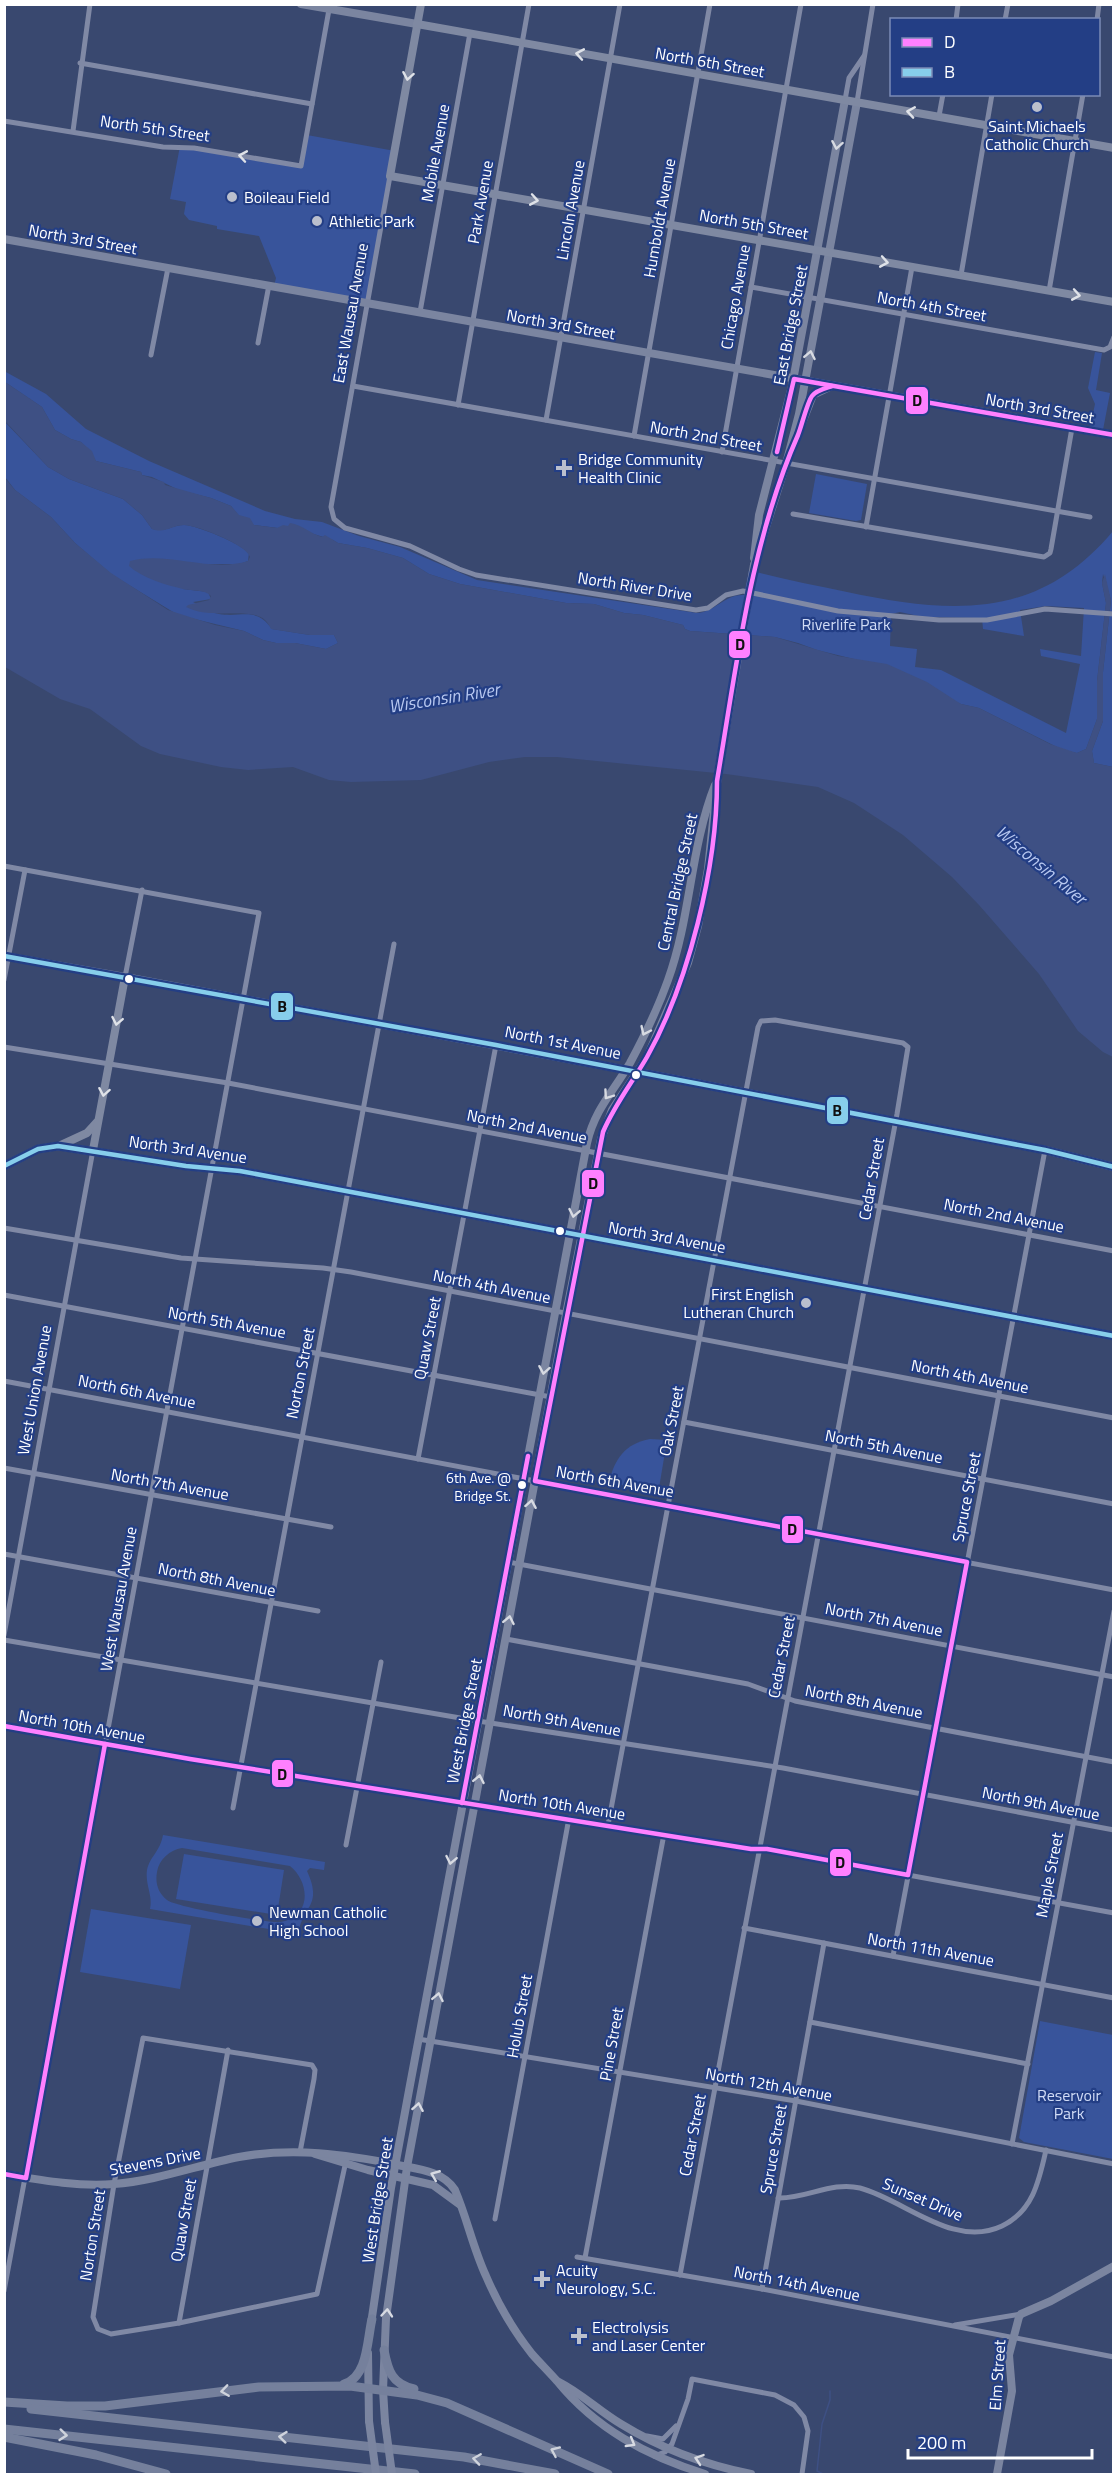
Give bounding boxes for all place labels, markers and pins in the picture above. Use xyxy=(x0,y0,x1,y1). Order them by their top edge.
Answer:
marker: Saint Michaels Catholic Church xyxy=(1030,100,1044,114)
place label: Saint Michaels Catholic Church xyxy=(985,114,1089,156)
place label: Boileau Field xyxy=(244,185,330,209)
marker: Boileau Field xyxy=(225,190,239,204)
place label: Athletic Park xyxy=(329,209,415,233)
marker: Athletic Park xyxy=(310,214,324,228)
place label: Bridge Community Health Clinic xyxy=(578,447,703,489)
marker: Bridge Community Health Clinic xyxy=(555,459,573,477)
unlabelled marker xyxy=(123,973,135,985)
unlabelled marker xyxy=(630,1069,642,1081)
unlabelled marker xyxy=(554,1225,566,1237)
place label: First English Lutheran Church xyxy=(683,1282,794,1324)
marker: First English Lutheran Church xyxy=(799,1296,813,1310)
place label: 6th Ave. @ Bridge St. xyxy=(446,1467,511,1506)
marker: 6th Ave. @ Bridge St. xyxy=(516,1479,528,1491)
place label: Newman Catholic High School xyxy=(269,1900,387,1942)
marker: Newman Catholic High School xyxy=(250,1914,264,1928)
place label: Acuity Neurology, S.C. xyxy=(556,2258,656,2300)
marker: Acuity Neurology, S.C. xyxy=(533,2270,551,2288)
place label: Electrolysis and Laser Center xyxy=(592,2315,706,2357)
marker: Electrolysis and Laser Center xyxy=(570,2327,588,2345)

